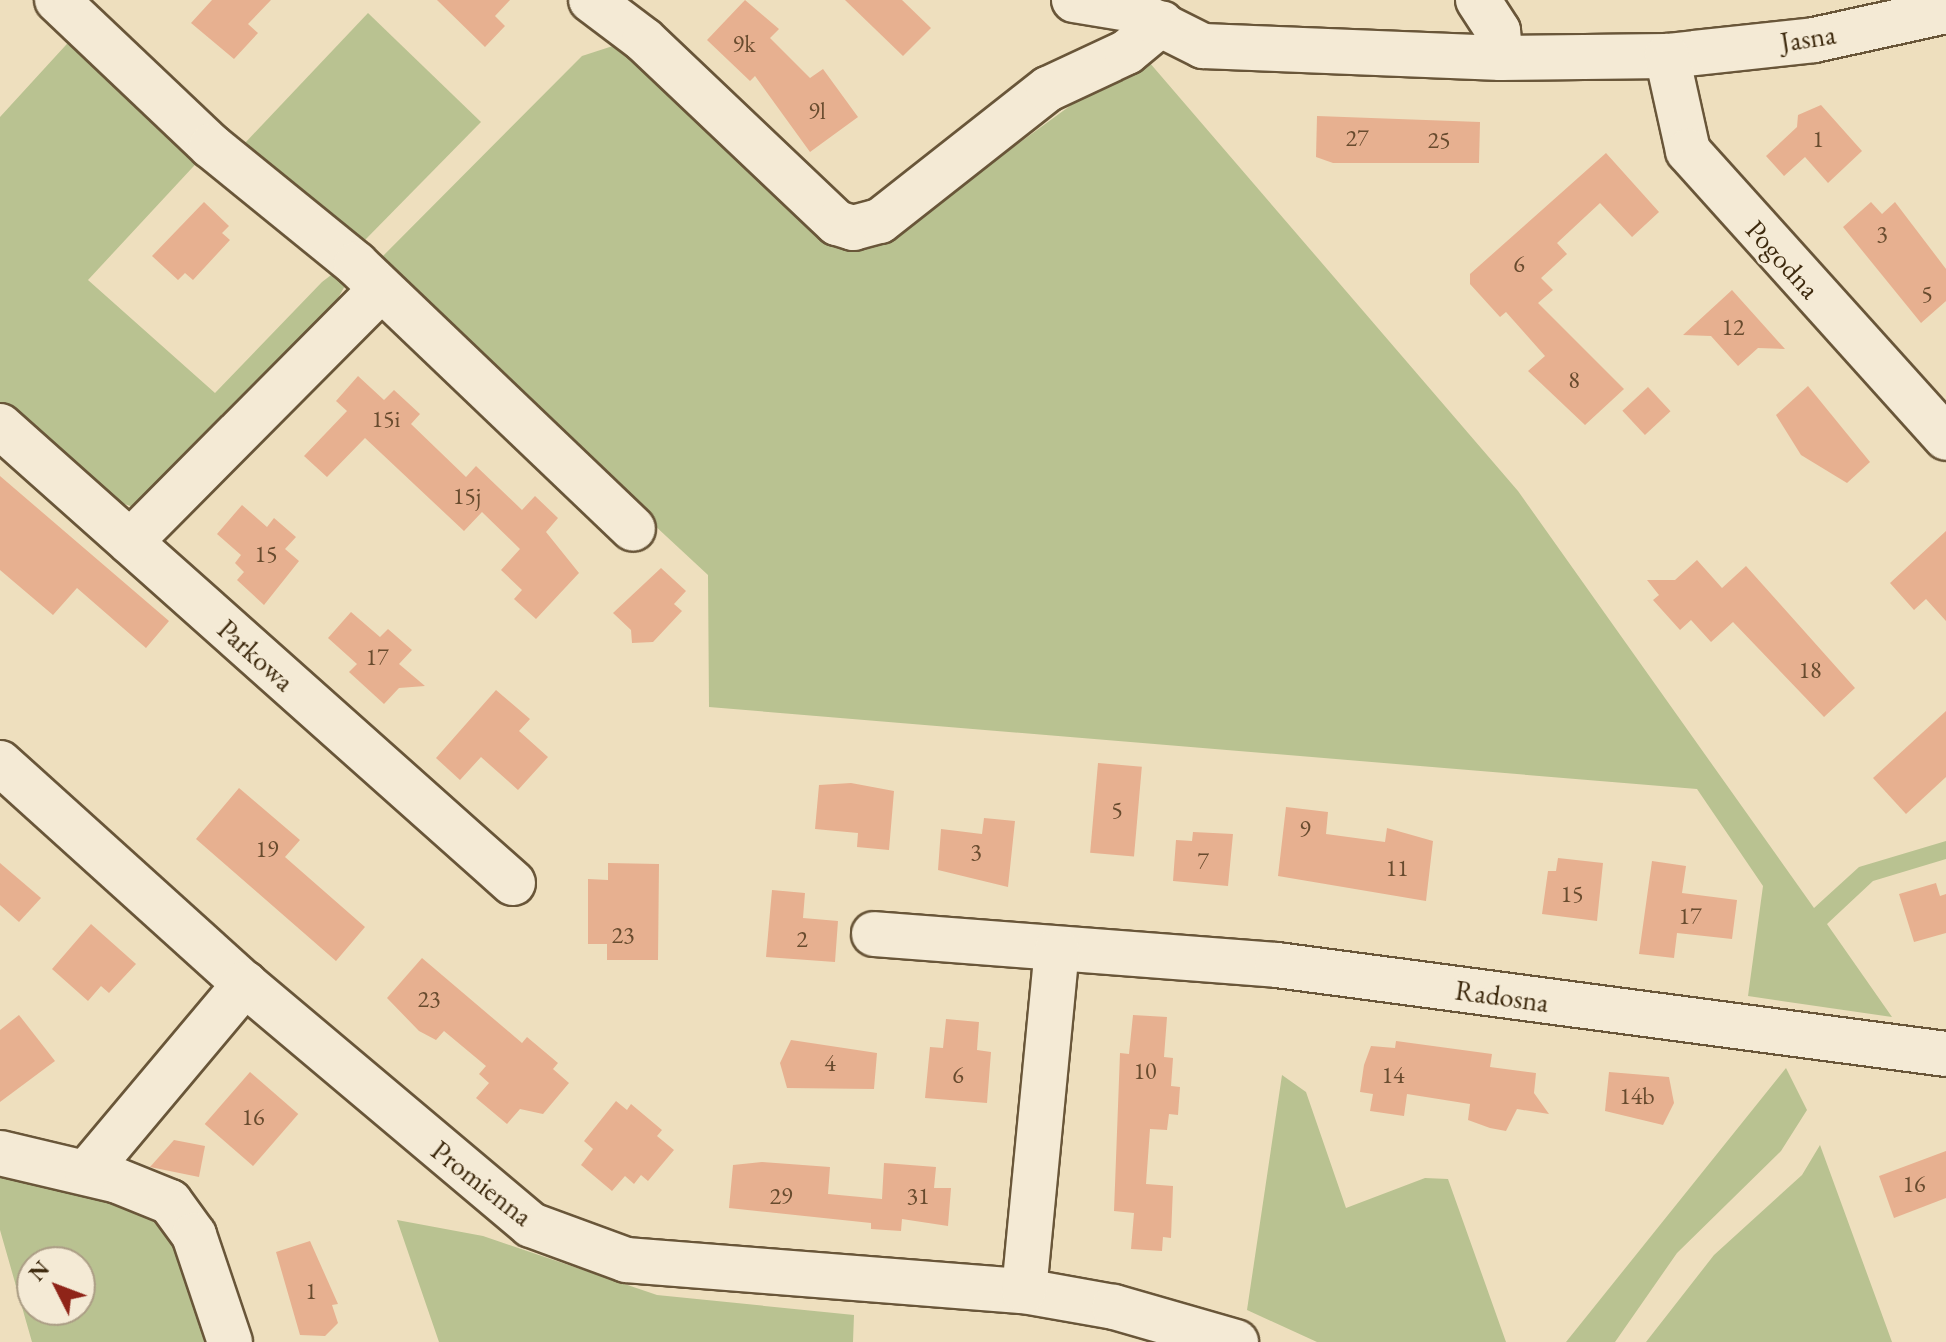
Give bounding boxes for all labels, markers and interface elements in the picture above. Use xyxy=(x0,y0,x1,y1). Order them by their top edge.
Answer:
street label: Jasna xyxy=(1778,17,1838,59)
house number: 9k xyxy=(733,30,755,58)
house number: 9l xyxy=(808,97,826,125)
house number: 27 xyxy=(1345,124,1369,152)
house number: 1 xyxy=(1812,125,1824,153)
house number: 25 xyxy=(1427,126,1451,154)
street label: Pogodna xyxy=(1739,213,1827,305)
house number: 3 xyxy=(1876,220,1888,248)
house number: 6 xyxy=(1513,250,1525,278)
house number: 5 xyxy=(1921,280,1933,308)
house number: 12 xyxy=(1721,313,1745,341)
house number: 8 xyxy=(1568,366,1580,394)
house number: 15i xyxy=(372,405,400,433)
house number: 15j xyxy=(453,482,481,510)
house number: 15 xyxy=(254,540,278,568)
street label: Parkowa xyxy=(211,612,301,698)
house number: 17 xyxy=(365,643,389,671)
house number: 18 xyxy=(1798,656,1822,684)
house number: 5 xyxy=(1111,796,1123,824)
house number: 9 xyxy=(1299,815,1311,843)
house number: 19 xyxy=(255,835,279,863)
house number: 3 xyxy=(970,838,982,866)
house number: 7 xyxy=(1197,847,1209,875)
house number: 11 xyxy=(1385,854,1409,882)
house number: 15 xyxy=(1560,880,1584,908)
house number: 17 xyxy=(1678,902,1702,930)
house number: 23 xyxy=(611,921,635,949)
house number: 2 xyxy=(796,925,808,953)
street label: Radosna xyxy=(1453,973,1551,1019)
house number: 23 xyxy=(417,985,441,1013)
house number: 4 xyxy=(824,1049,836,1077)
house number: 10 xyxy=(1133,1057,1157,1085)
house number: 6 xyxy=(952,1061,964,1089)
house number: 14 xyxy=(1381,1061,1405,1089)
house number: 14b xyxy=(1619,1082,1655,1110)
house number: 16 xyxy=(241,1103,265,1131)
street label: Promienna xyxy=(425,1133,539,1233)
house number: 16 xyxy=(1902,1170,1926,1198)
house number: 29 xyxy=(769,1182,793,1210)
house number: 31 xyxy=(906,1182,930,1210)
north arrow xyxy=(16,1246,96,1326)
text: N xyxy=(23,1255,56,1287)
house number: 1 xyxy=(305,1277,317,1305)

